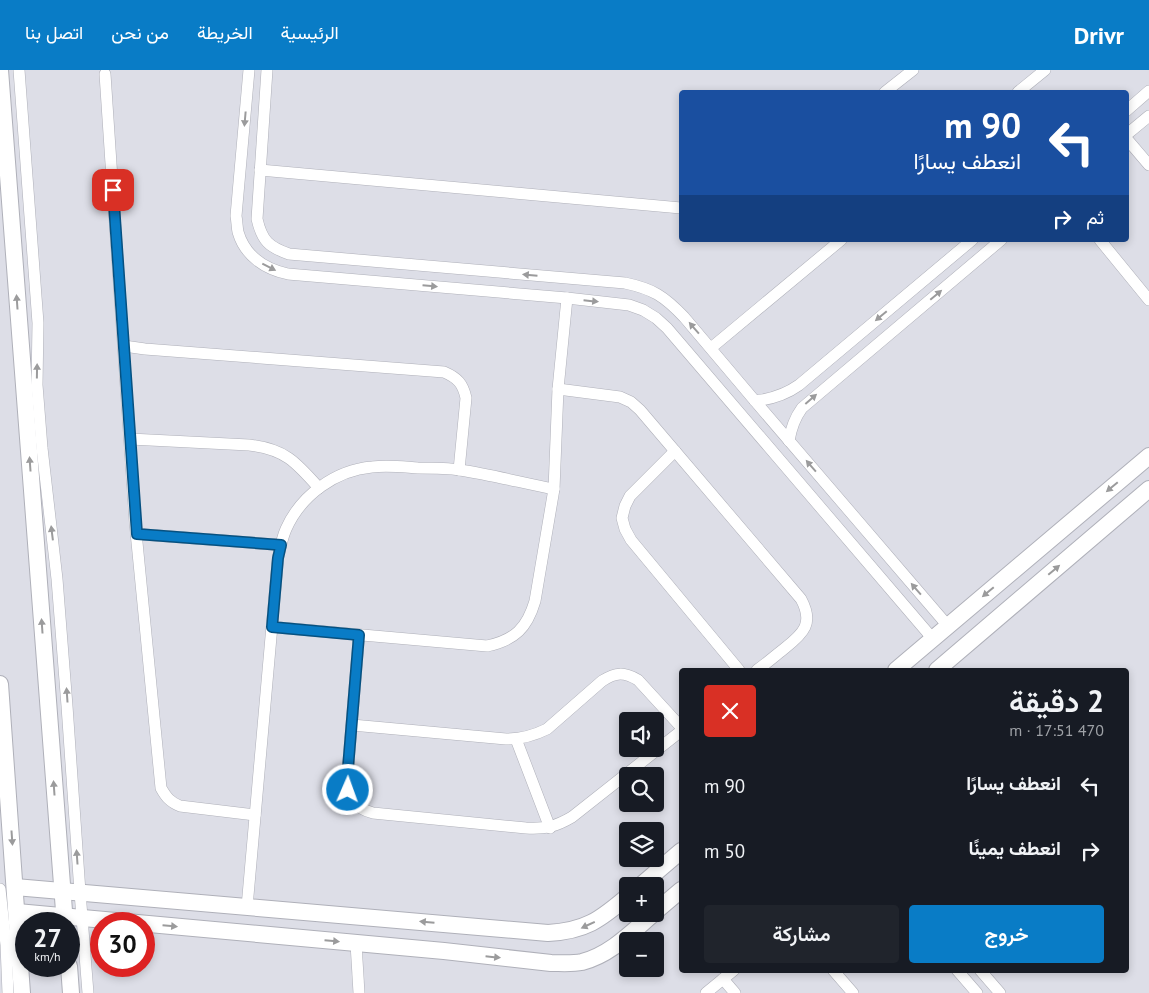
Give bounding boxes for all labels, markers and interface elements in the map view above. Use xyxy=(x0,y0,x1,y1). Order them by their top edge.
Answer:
text: Drivr xyxy=(1074,20,1124,51)
text: اتصل بنا xyxy=(25,21,83,44)
text: من نحن xyxy=(111,21,169,44)
text: الخريطة xyxy=(197,21,253,44)
text: الرئيسية xyxy=(281,21,339,44)
text: 90 m xyxy=(944,102,1021,148)
icon: left xyxy=(1039,110,1104,175)
one-way arrow xyxy=(241,111,249,127)
text: انعطف يسارًا xyxy=(914,147,1021,175)
pin xyxy=(92,169,134,211)
icon: arrive xyxy=(99,176,127,204)
icon: right xyxy=(1048,205,1076,233)
text: ثم xyxy=(1086,205,1104,229)
one-way arrow xyxy=(262,263,276,271)
one-way arrow xyxy=(522,271,538,279)
one-way arrow xyxy=(422,282,438,290)
one-way arrow xyxy=(930,290,942,301)
one-way arrow xyxy=(13,294,21,310)
one-way arrow xyxy=(584,297,600,305)
one-way arrow xyxy=(874,311,887,322)
one-way arrow xyxy=(688,323,700,335)
one-way arrow xyxy=(33,363,41,379)
one-way arrow xyxy=(805,394,818,405)
one-way arrow xyxy=(25,456,33,472)
one-way arrow xyxy=(805,459,816,472)
one-way arrow xyxy=(1106,481,1118,493)
one-way arrow xyxy=(48,525,56,541)
one-way arrow xyxy=(1047,565,1060,576)
one-way arrow xyxy=(911,582,922,595)
one-way arrow xyxy=(982,587,995,598)
one-way arrow xyxy=(37,618,45,634)
text: 2 دقيقة xyxy=(1009,681,1104,720)
button: close xyxy=(704,685,756,737)
one-way arrow xyxy=(62,687,70,703)
map controls xyxy=(619,712,664,977)
button: sound xyxy=(619,712,664,757)
text: 470 m · 17:51 xyxy=(1009,720,1104,740)
position arrow xyxy=(321,763,373,815)
button: search xyxy=(619,767,664,812)
text: انعطف يسارًا xyxy=(966,771,1061,795)
icon: left xyxy=(1076,772,1104,800)
text: 90 m xyxy=(704,774,745,798)
one-way arrow xyxy=(50,780,58,796)
button: layers xyxy=(619,822,664,867)
one-way arrow xyxy=(8,830,16,846)
text: انعطف يمينًا xyxy=(969,836,1061,860)
icon: right xyxy=(1076,837,1104,865)
text: 50 m xyxy=(704,839,745,863)
one-way arrow xyxy=(73,849,81,865)
button: + xyxy=(619,877,664,922)
button: مشاركة xyxy=(704,905,899,963)
button: خروج xyxy=(909,905,1104,963)
speed limit sign: 30 xyxy=(90,912,155,977)
one-way arrow xyxy=(419,918,435,926)
one-way arrow xyxy=(581,921,595,929)
text: 27 xyxy=(33,922,62,954)
one-way arrow xyxy=(162,922,178,930)
button: − xyxy=(619,932,664,977)
one-way arrow xyxy=(324,937,340,945)
text: km/h xyxy=(34,949,61,964)
one-way arrow xyxy=(486,953,502,961)

